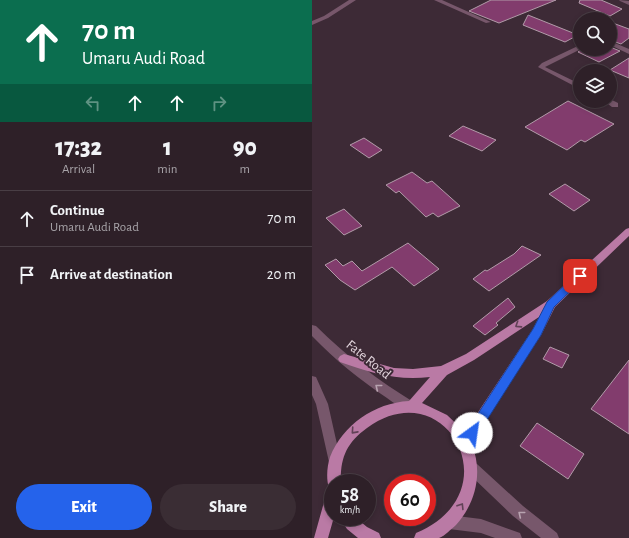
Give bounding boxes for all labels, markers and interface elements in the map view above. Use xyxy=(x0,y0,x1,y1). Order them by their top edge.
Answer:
map controls xyxy=(573,12,617,108)
button: search xyxy=(573,12,617,56)
icon: ahead xyxy=(16,16,68,68)
text: 70 m xyxy=(82,17,136,45)
text: Umaru Audi Road xyxy=(82,50,205,68)
button: layers xyxy=(573,64,617,108)
icon: left xyxy=(82,92,104,114)
icon: ahead xyxy=(124,92,146,114)
icon: ahead xyxy=(166,92,188,114)
icon: right xyxy=(208,92,230,114)
text: 17:32 xyxy=(55,136,102,160)
text: 1 xyxy=(163,136,172,160)
text: 90 xyxy=(233,136,257,160)
text: Arrival xyxy=(62,163,95,176)
text: min xyxy=(157,163,178,176)
text: m xyxy=(240,163,250,176)
text: Continue xyxy=(50,203,105,218)
icon: ahead xyxy=(16,208,38,230)
text: 70 m xyxy=(267,211,296,226)
text: Umaru Audi Road xyxy=(50,221,139,234)
pin xyxy=(563,259,597,293)
icon: arrive xyxy=(16,264,38,286)
icon: arrive xyxy=(569,265,591,287)
text: Arrive at destination xyxy=(50,267,173,282)
text: 20 m xyxy=(267,267,296,282)
one-way arrow xyxy=(515,320,522,328)
street label: Fate Road xyxy=(343,338,393,382)
one-way arrow xyxy=(376,384,383,391)
position arrow xyxy=(451,412,493,454)
one-way arrow xyxy=(351,426,359,434)
speed limit sign: 60 xyxy=(384,474,436,526)
button: Exit xyxy=(16,484,152,530)
button: Share xyxy=(160,484,296,530)
text: 58 xyxy=(341,485,359,505)
one-way arrow xyxy=(456,503,464,510)
text: km/h xyxy=(340,505,360,515)
one-way arrow xyxy=(519,511,526,518)

